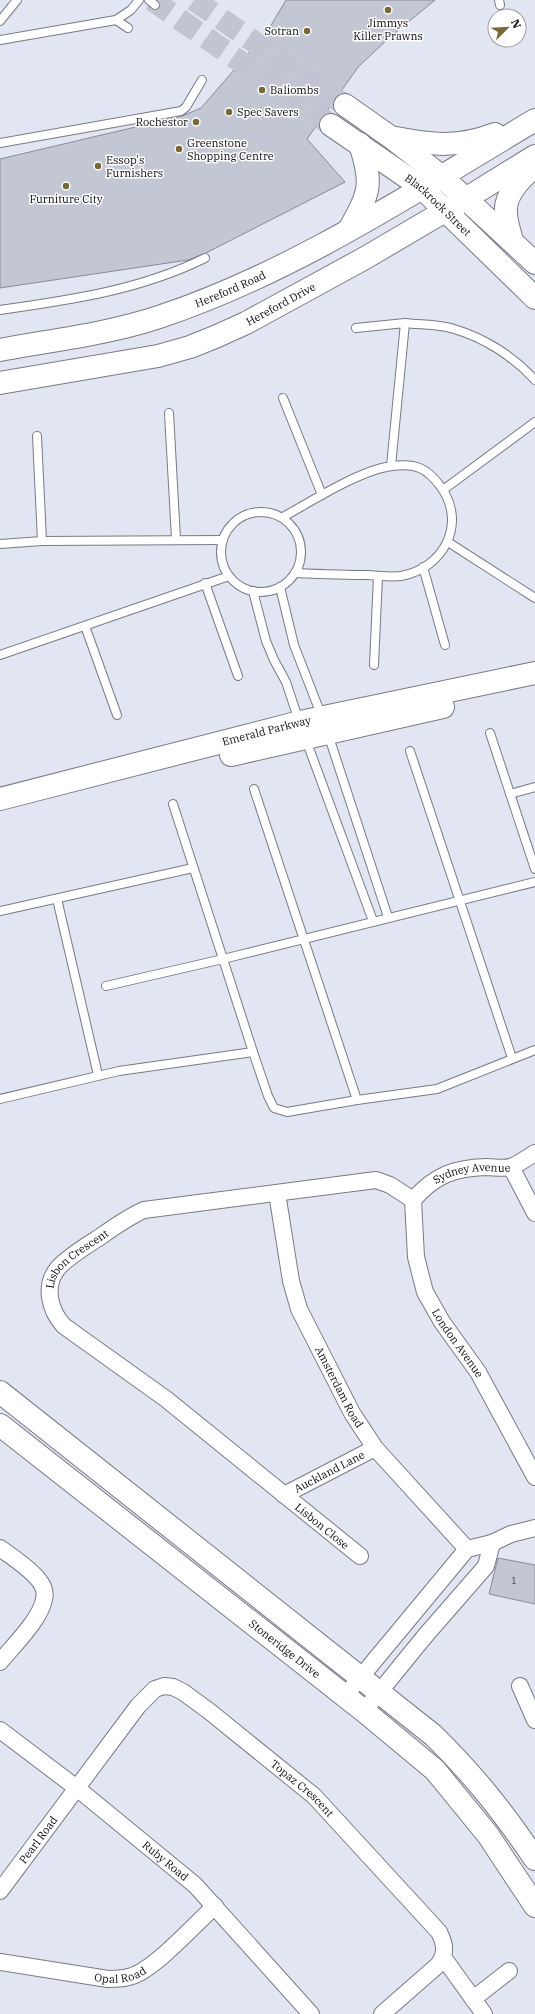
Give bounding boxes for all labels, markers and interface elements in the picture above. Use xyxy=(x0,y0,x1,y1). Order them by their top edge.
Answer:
marker: Jimmys Killer Prawns xyxy=(383,5,393,15)
north arrow xyxy=(487,8,527,48)
place label: Jimmys Killer Prawns xyxy=(353,16,423,43)
text: N xyxy=(508,17,524,31)
place label: Sotran xyxy=(265,24,299,38)
marker: Sotran xyxy=(302,26,312,36)
place label: Baliombs xyxy=(270,83,319,97)
marker: Baliombs xyxy=(257,85,267,95)
place label: Spec Savers xyxy=(237,105,299,119)
marker: Spec Savers xyxy=(224,107,234,117)
place label: Rochestor xyxy=(136,115,188,129)
marker: Rochestor xyxy=(191,117,201,127)
place label: Greenstone Shopping Centre xyxy=(187,136,274,163)
marker: Greenstone Shopping Centre xyxy=(174,144,184,154)
place label: Essop's Furnishers xyxy=(106,153,163,180)
marker: Essop's Furnishers xyxy=(93,161,103,171)
street label: Blackrock Street xyxy=(402,171,474,239)
marker: Furniture City xyxy=(61,181,71,191)
place label: Furniture City xyxy=(29,192,103,206)
street label: Hereford Road xyxy=(193,268,268,311)
street label: Hereford Drive xyxy=(243,279,318,329)
street label: Emerald Parkway xyxy=(220,713,312,749)
street label: Sydney Avenue xyxy=(430,1160,511,1187)
street label: Lisbon Crescent xyxy=(43,1226,111,1290)
street label: London Avenue xyxy=(429,1306,487,1380)
street label: Amsterdam Road xyxy=(312,1344,367,1431)
street label: Auckland Lane xyxy=(292,1448,367,1496)
street label: Lisbon Close xyxy=(292,1500,352,1552)
house number: 1 xyxy=(511,1575,517,1586)
street label: Stoneridge Drive xyxy=(246,1616,323,1681)
street label: Topaz Crescent xyxy=(268,1757,337,1820)
street label: Pearl Road xyxy=(16,1813,61,1866)
street label: Ruby Road xyxy=(140,1838,192,1884)
street label: Opal Road xyxy=(93,1963,149,1986)

